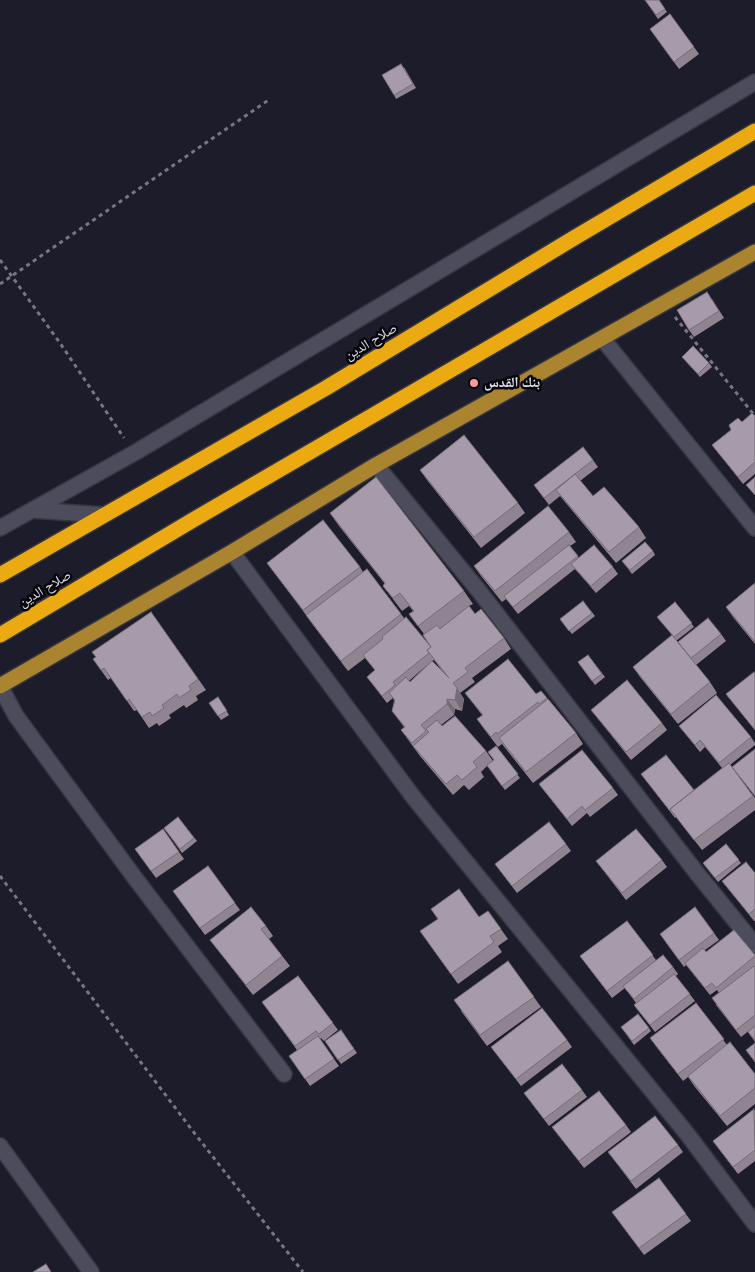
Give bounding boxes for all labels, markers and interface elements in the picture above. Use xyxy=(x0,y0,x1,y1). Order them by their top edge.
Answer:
street label: صلاح الدين xyxy=(342,320,400,364)
place label: بنك القدس xyxy=(484,375,540,391)
marker: بنك القدس xyxy=(468,377,480,389)
street label: صلاح الدين xyxy=(16,567,74,611)

